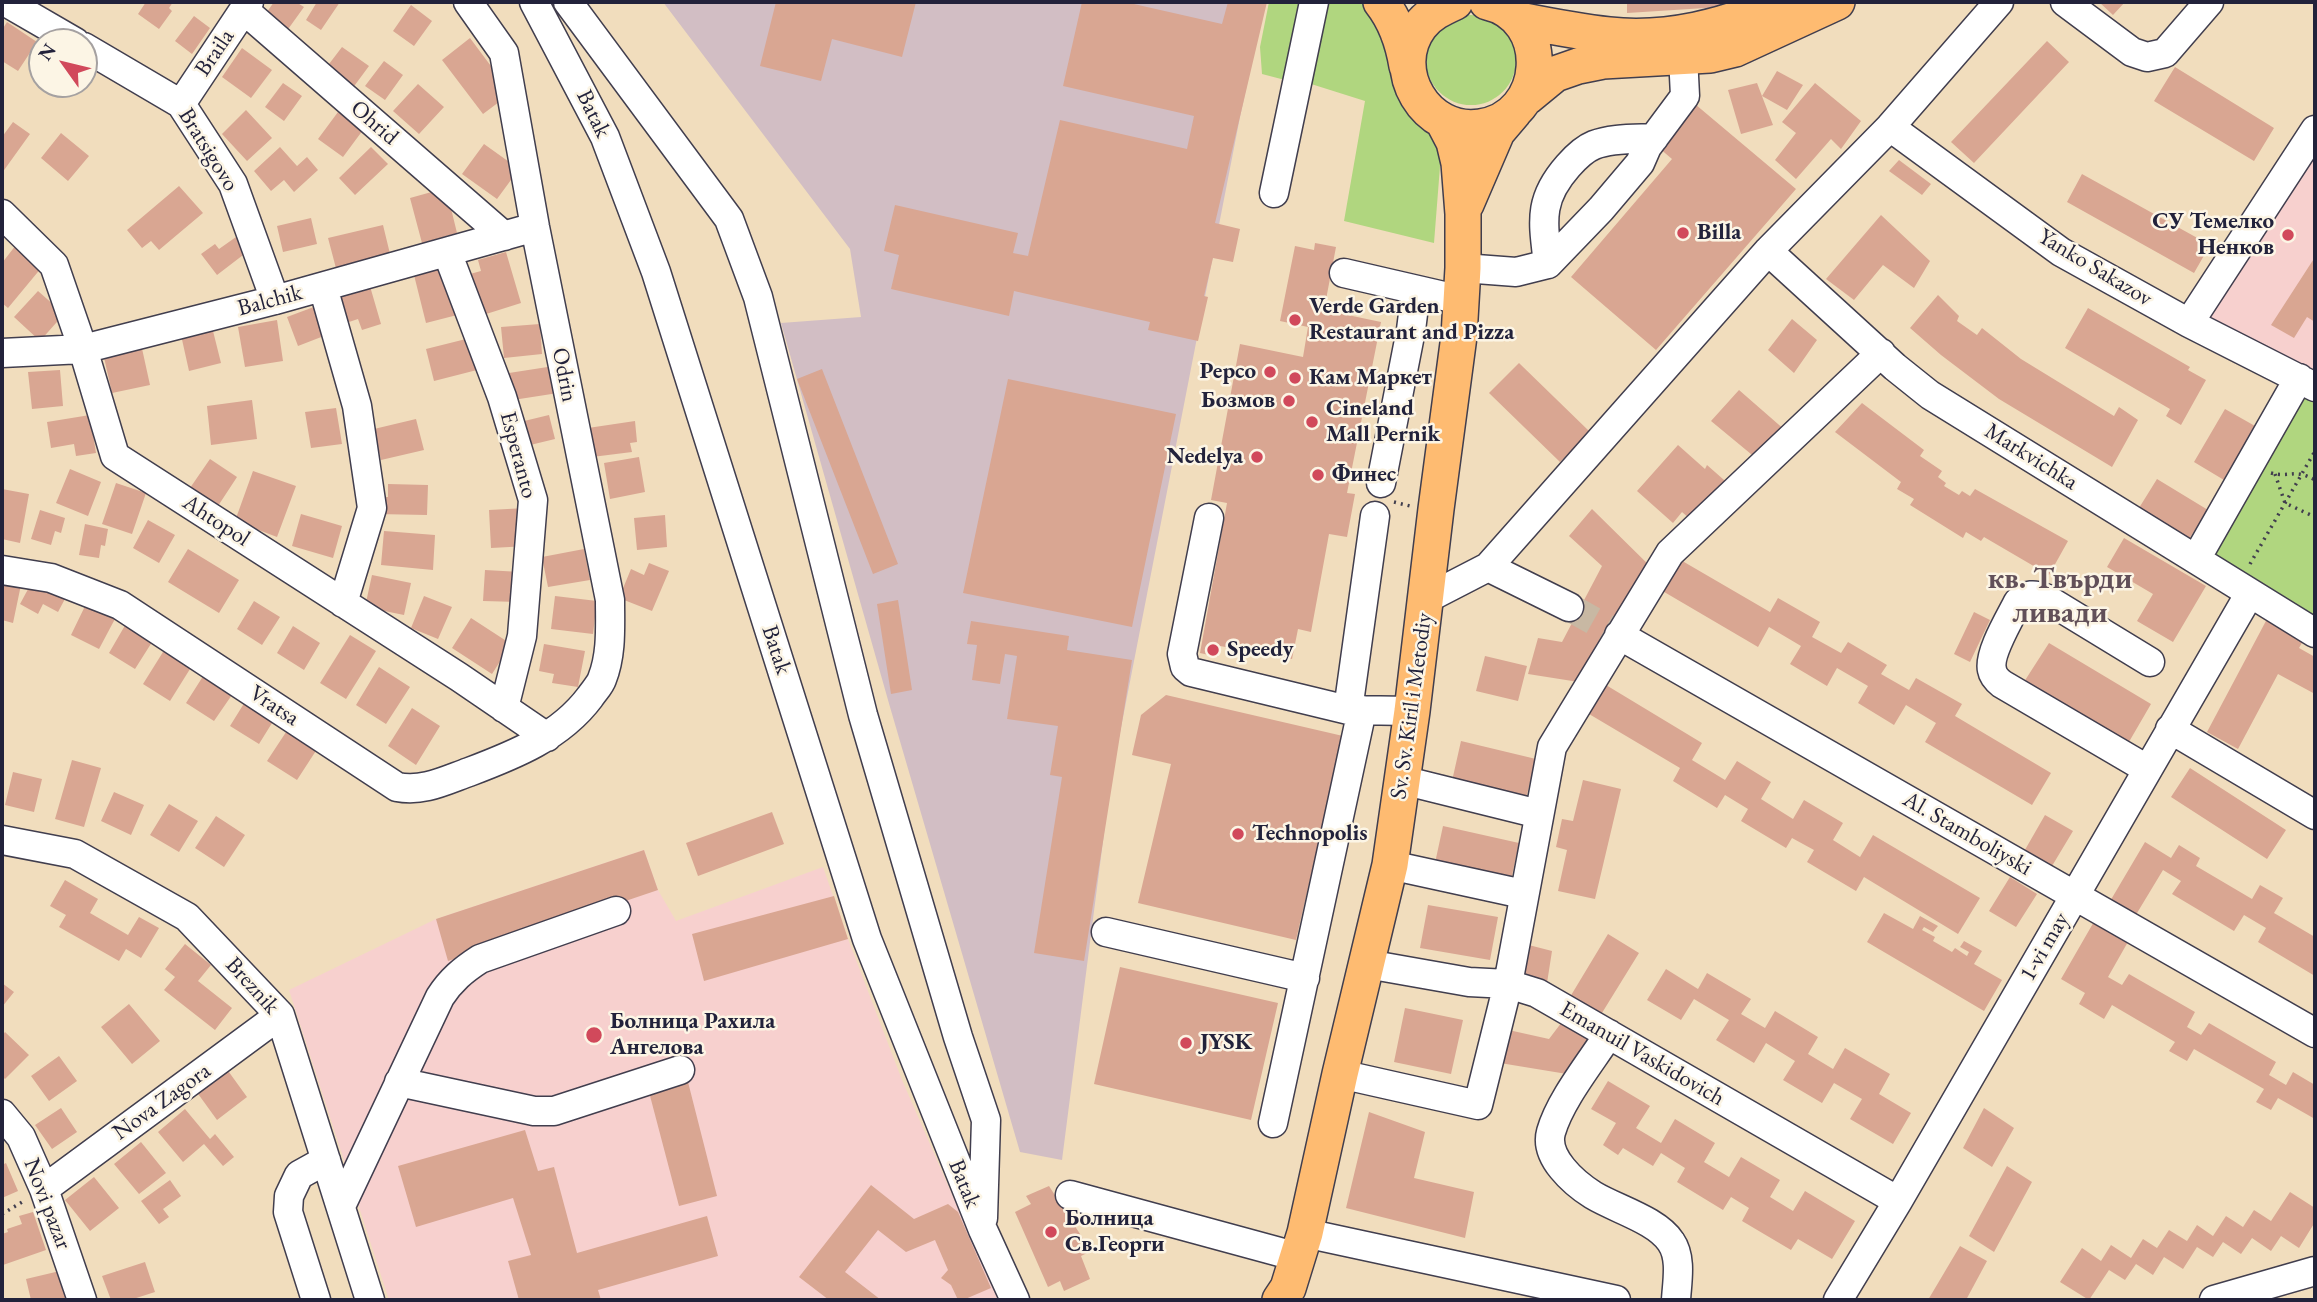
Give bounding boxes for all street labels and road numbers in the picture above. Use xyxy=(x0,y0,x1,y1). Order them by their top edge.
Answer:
street label: Braila xyxy=(189,24,241,82)
street label: Batak xyxy=(570,86,616,142)
street label: Ohrid xyxy=(344,95,404,151)
street label: Bratsigovo xyxy=(172,103,244,197)
street label: Yanko Sakazov xyxy=(2033,223,2157,313)
street label: Balchik xyxy=(235,279,305,323)
street label: Odrin xyxy=(545,346,583,404)
street label: Esperanto xyxy=(493,408,543,502)
street label: Markvichka xyxy=(1979,418,2083,496)
street label: Ahtopol xyxy=(177,489,255,553)
street label: Sv. Sv. Kiril i Metodiy xyxy=(1385,611,1439,801)
street label: Batak xyxy=(755,622,797,678)
street label: Vratsa xyxy=(244,680,304,732)
street label: Al. Stamboliyski xyxy=(1898,786,2036,882)
street label: 1-vi may xyxy=(2014,908,2076,986)
street label: Breznik xyxy=(219,952,285,1020)
street label: Emanuil Vaskidovich xyxy=(1555,996,1729,1112)
street label: Nova Zagora xyxy=(108,1057,216,1147)
street label: Novi pazar xyxy=(17,1155,77,1253)
street label: Batak xyxy=(942,1156,986,1212)

